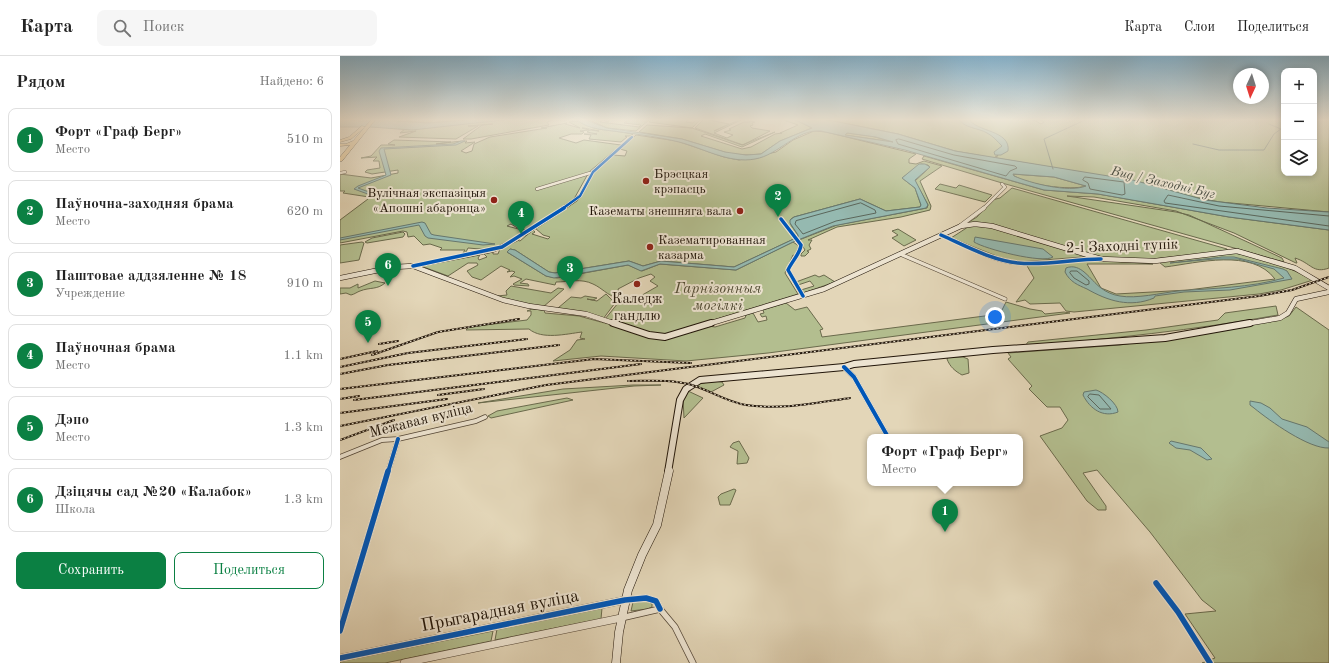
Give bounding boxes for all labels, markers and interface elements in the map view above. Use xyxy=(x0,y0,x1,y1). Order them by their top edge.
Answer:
search box xyxy=(97,10,377,46)
icon: search xyxy=(111,17,133,39)
text: Карта xyxy=(20,18,73,37)
text: Поиск xyxy=(143,20,184,35)
text: Карта xyxy=(1124,20,1162,34)
text: Слои xyxy=(1184,20,1215,34)
text: Поделиться xyxy=(1237,20,1309,34)
north arrow xyxy=(1233,68,1269,104)
map controls xyxy=(1281,68,1317,176)
button: + xyxy=(1281,68,1317,104)
text: Рядом xyxy=(16,74,65,91)
text: Найдено: 6 xyxy=(260,75,324,88)
button: − xyxy=(1281,104,1317,140)
text: Форт «Граф Берг» xyxy=(55,125,182,140)
text: 1 xyxy=(26,133,34,146)
text: 510 m xyxy=(286,133,323,146)
button: layers xyxy=(1281,140,1317,176)
text: Место xyxy=(55,143,90,156)
water label: Bug / Заходні Буг xyxy=(1109,164,1216,201)
place label: Брэсцкая крэпасць xyxy=(654,168,709,196)
marker: Брэсцкая крэпасць xyxy=(641,176,651,186)
pin: 2 xyxy=(765,184,791,217)
place label: Вулічная экспазіцыя «Апошні абаронца» xyxy=(367,187,486,215)
marker: Вулічная экспазіцыя «Апошні абаронца» xyxy=(489,195,499,205)
text: Паўночна-заходняя брама xyxy=(55,197,234,212)
pin: 4 xyxy=(508,201,534,234)
text: 2 xyxy=(26,205,34,218)
text: 620 m xyxy=(286,205,323,218)
place label: Казематы знешняга вала xyxy=(589,205,733,218)
marker: Казематы знешняга вала xyxy=(735,206,745,216)
text: Место xyxy=(55,215,90,228)
place label: Казематированная казарма xyxy=(658,234,766,262)
street label: 2-і Заходні тупік xyxy=(1066,238,1179,256)
marker: Казематированная казарма xyxy=(645,242,655,252)
pin: 6 xyxy=(375,253,401,286)
pin: 3 xyxy=(557,256,583,289)
text: Паштовае аддзяленне № 18 xyxy=(55,269,247,284)
text: 3 xyxy=(26,277,34,290)
text: 910 m xyxy=(286,277,323,290)
marker: Каледж гандлю xyxy=(632,279,642,289)
park label: Гарнізонныя могілкі xyxy=(674,282,761,314)
text: Учреждение xyxy=(55,287,125,300)
place label: Каледж гандлю xyxy=(612,292,663,324)
your location xyxy=(985,307,1005,327)
pin: 5 xyxy=(355,310,381,343)
text: Паўночная брама xyxy=(55,341,176,356)
text: 4 xyxy=(26,349,34,362)
text: 1.1 km xyxy=(284,349,323,362)
text: Место xyxy=(55,359,90,372)
street label: Межавая вуліца xyxy=(368,401,475,441)
text: Дэпо xyxy=(55,413,89,428)
text: 5 xyxy=(26,421,34,434)
text: 1.3 km xyxy=(284,421,323,434)
text: Место xyxy=(55,431,90,444)
popup xyxy=(867,434,1023,486)
text: Форт «Граф Берг» xyxy=(881,445,1009,460)
text: Место xyxy=(881,463,916,476)
text: Дзіцячы сад №20 «Калабок» xyxy=(55,485,252,500)
text: 6 xyxy=(26,493,34,506)
text: 1.3 km xyxy=(284,493,323,506)
pin: 1 xyxy=(932,499,958,532)
text: Школа xyxy=(55,503,95,516)
button: Сохранить xyxy=(16,552,166,589)
button: Поделиться xyxy=(174,552,324,589)
street label: Прыгарадная вуліца xyxy=(419,587,581,635)

